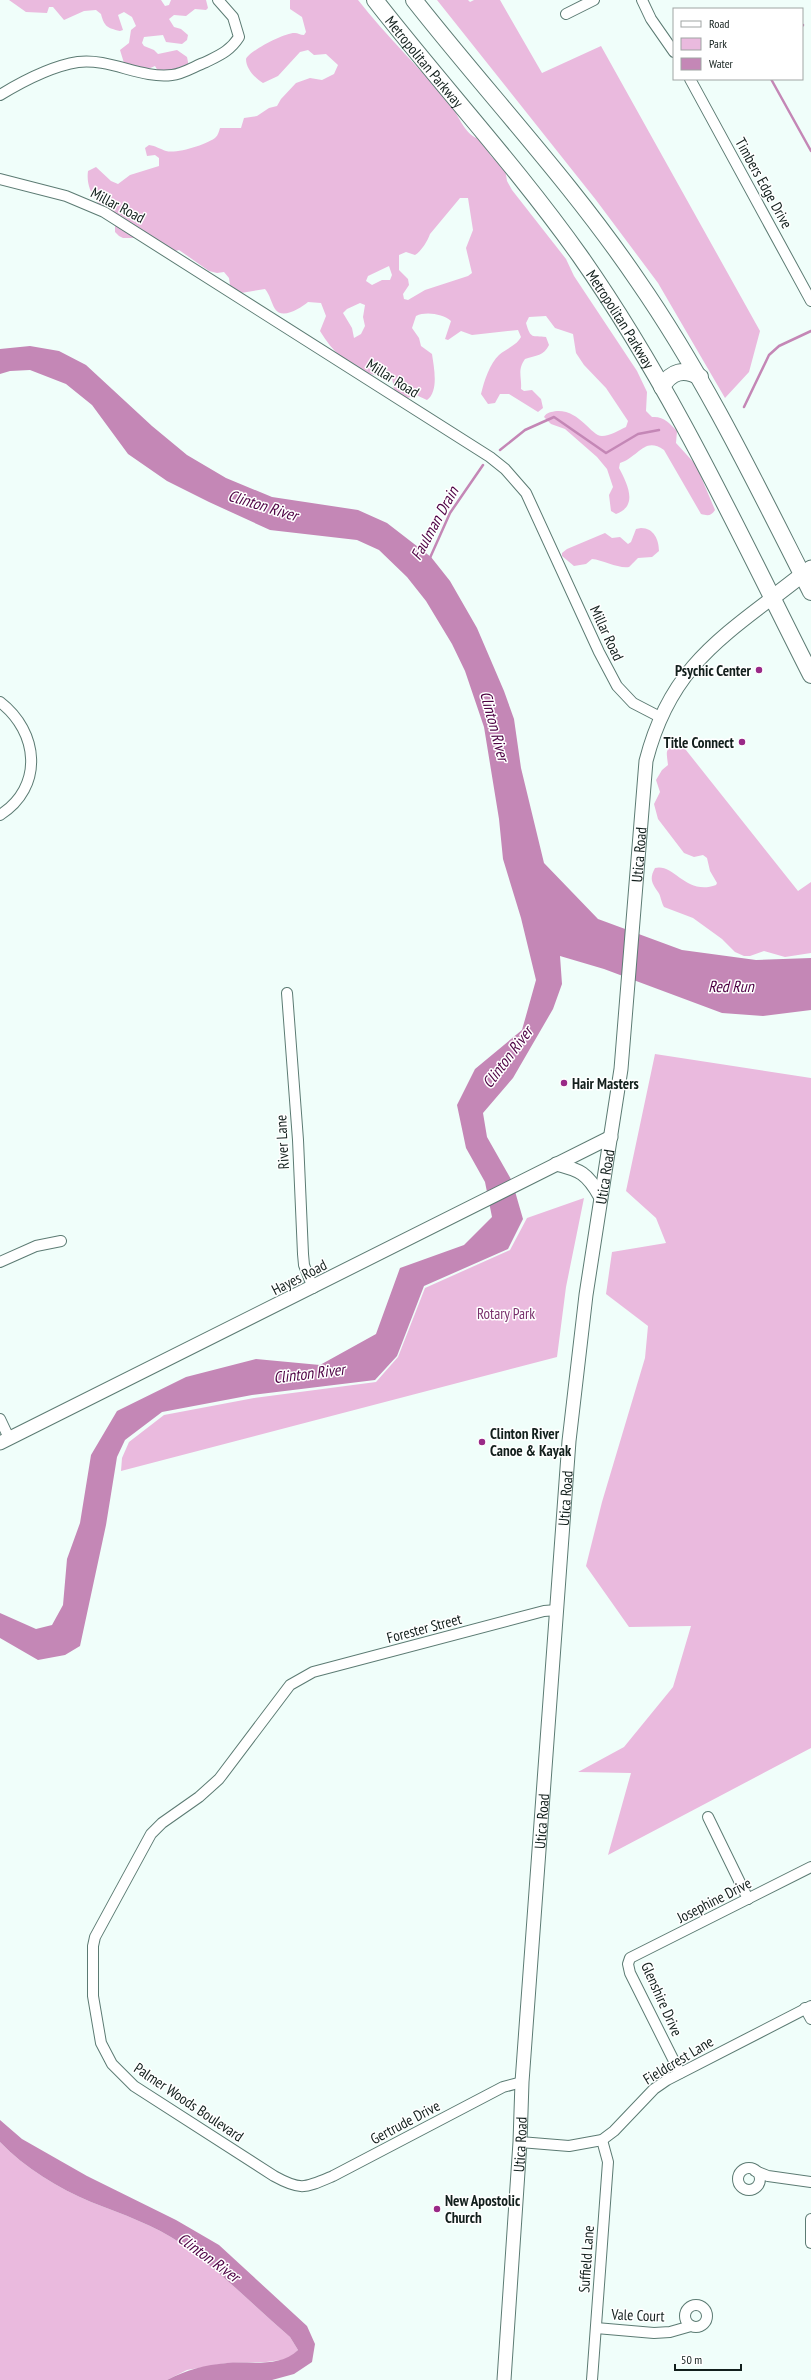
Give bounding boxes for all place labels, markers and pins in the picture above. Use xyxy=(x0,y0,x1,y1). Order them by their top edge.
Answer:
place label: Psychic Center xyxy=(675,661,752,680)
marker: Psychic Center xyxy=(754,665,764,675)
place label: Title Connect xyxy=(664,733,735,752)
marker: Title Connect xyxy=(737,737,747,747)
place label: Hair Masters xyxy=(572,1074,639,1093)
marker: Hair Masters xyxy=(559,1078,569,1088)
place label: Clinton River Canoe & Kayak xyxy=(490,1424,572,1460)
marker: Clinton River Canoe & Kayak xyxy=(477,1437,487,1447)
place label: New Apostolic Church xyxy=(445,2191,521,2227)
marker: New Apostolic Church xyxy=(432,2204,442,2214)

